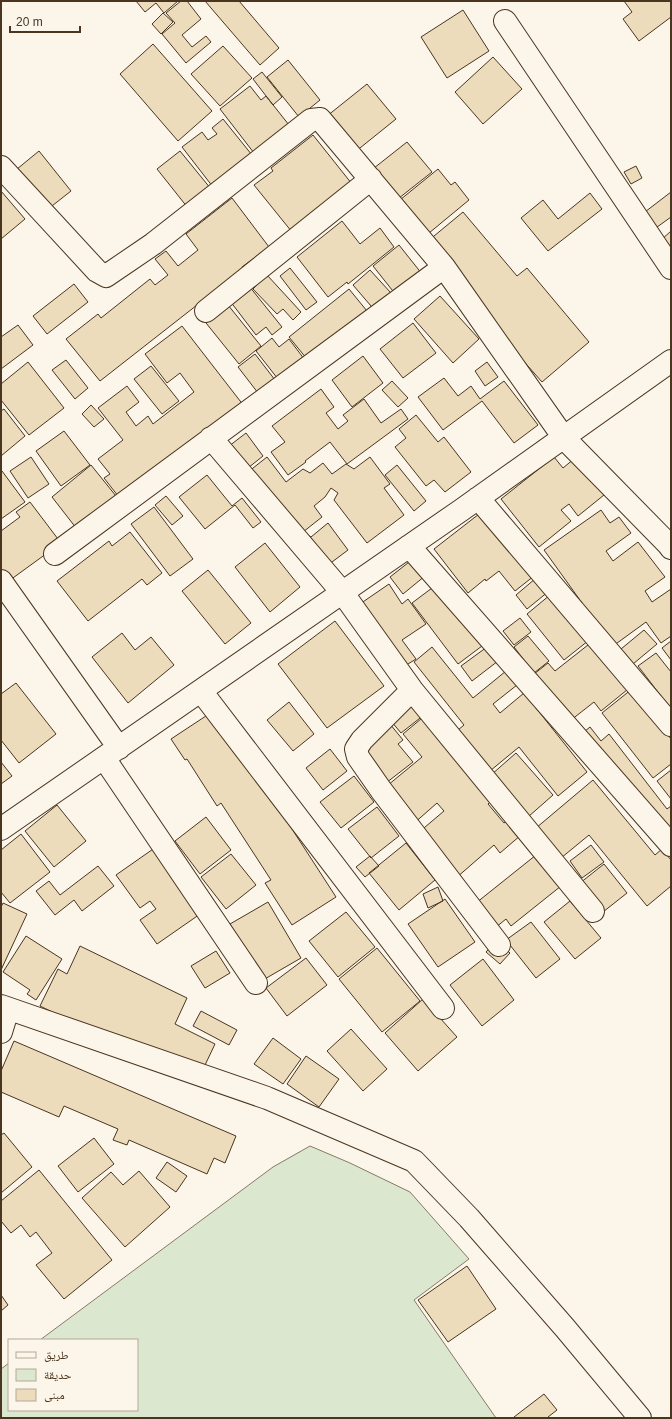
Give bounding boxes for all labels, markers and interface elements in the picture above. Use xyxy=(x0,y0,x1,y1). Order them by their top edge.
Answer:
scale bar xyxy=(10,8,80,34)
text: 20 m xyxy=(16,15,43,29)
legend xyxy=(8,1339,138,1411)
text: طريق xyxy=(44,1348,69,1362)
text: حديقة xyxy=(44,1368,72,1382)
text: مبنى xyxy=(44,1388,65,1402)

